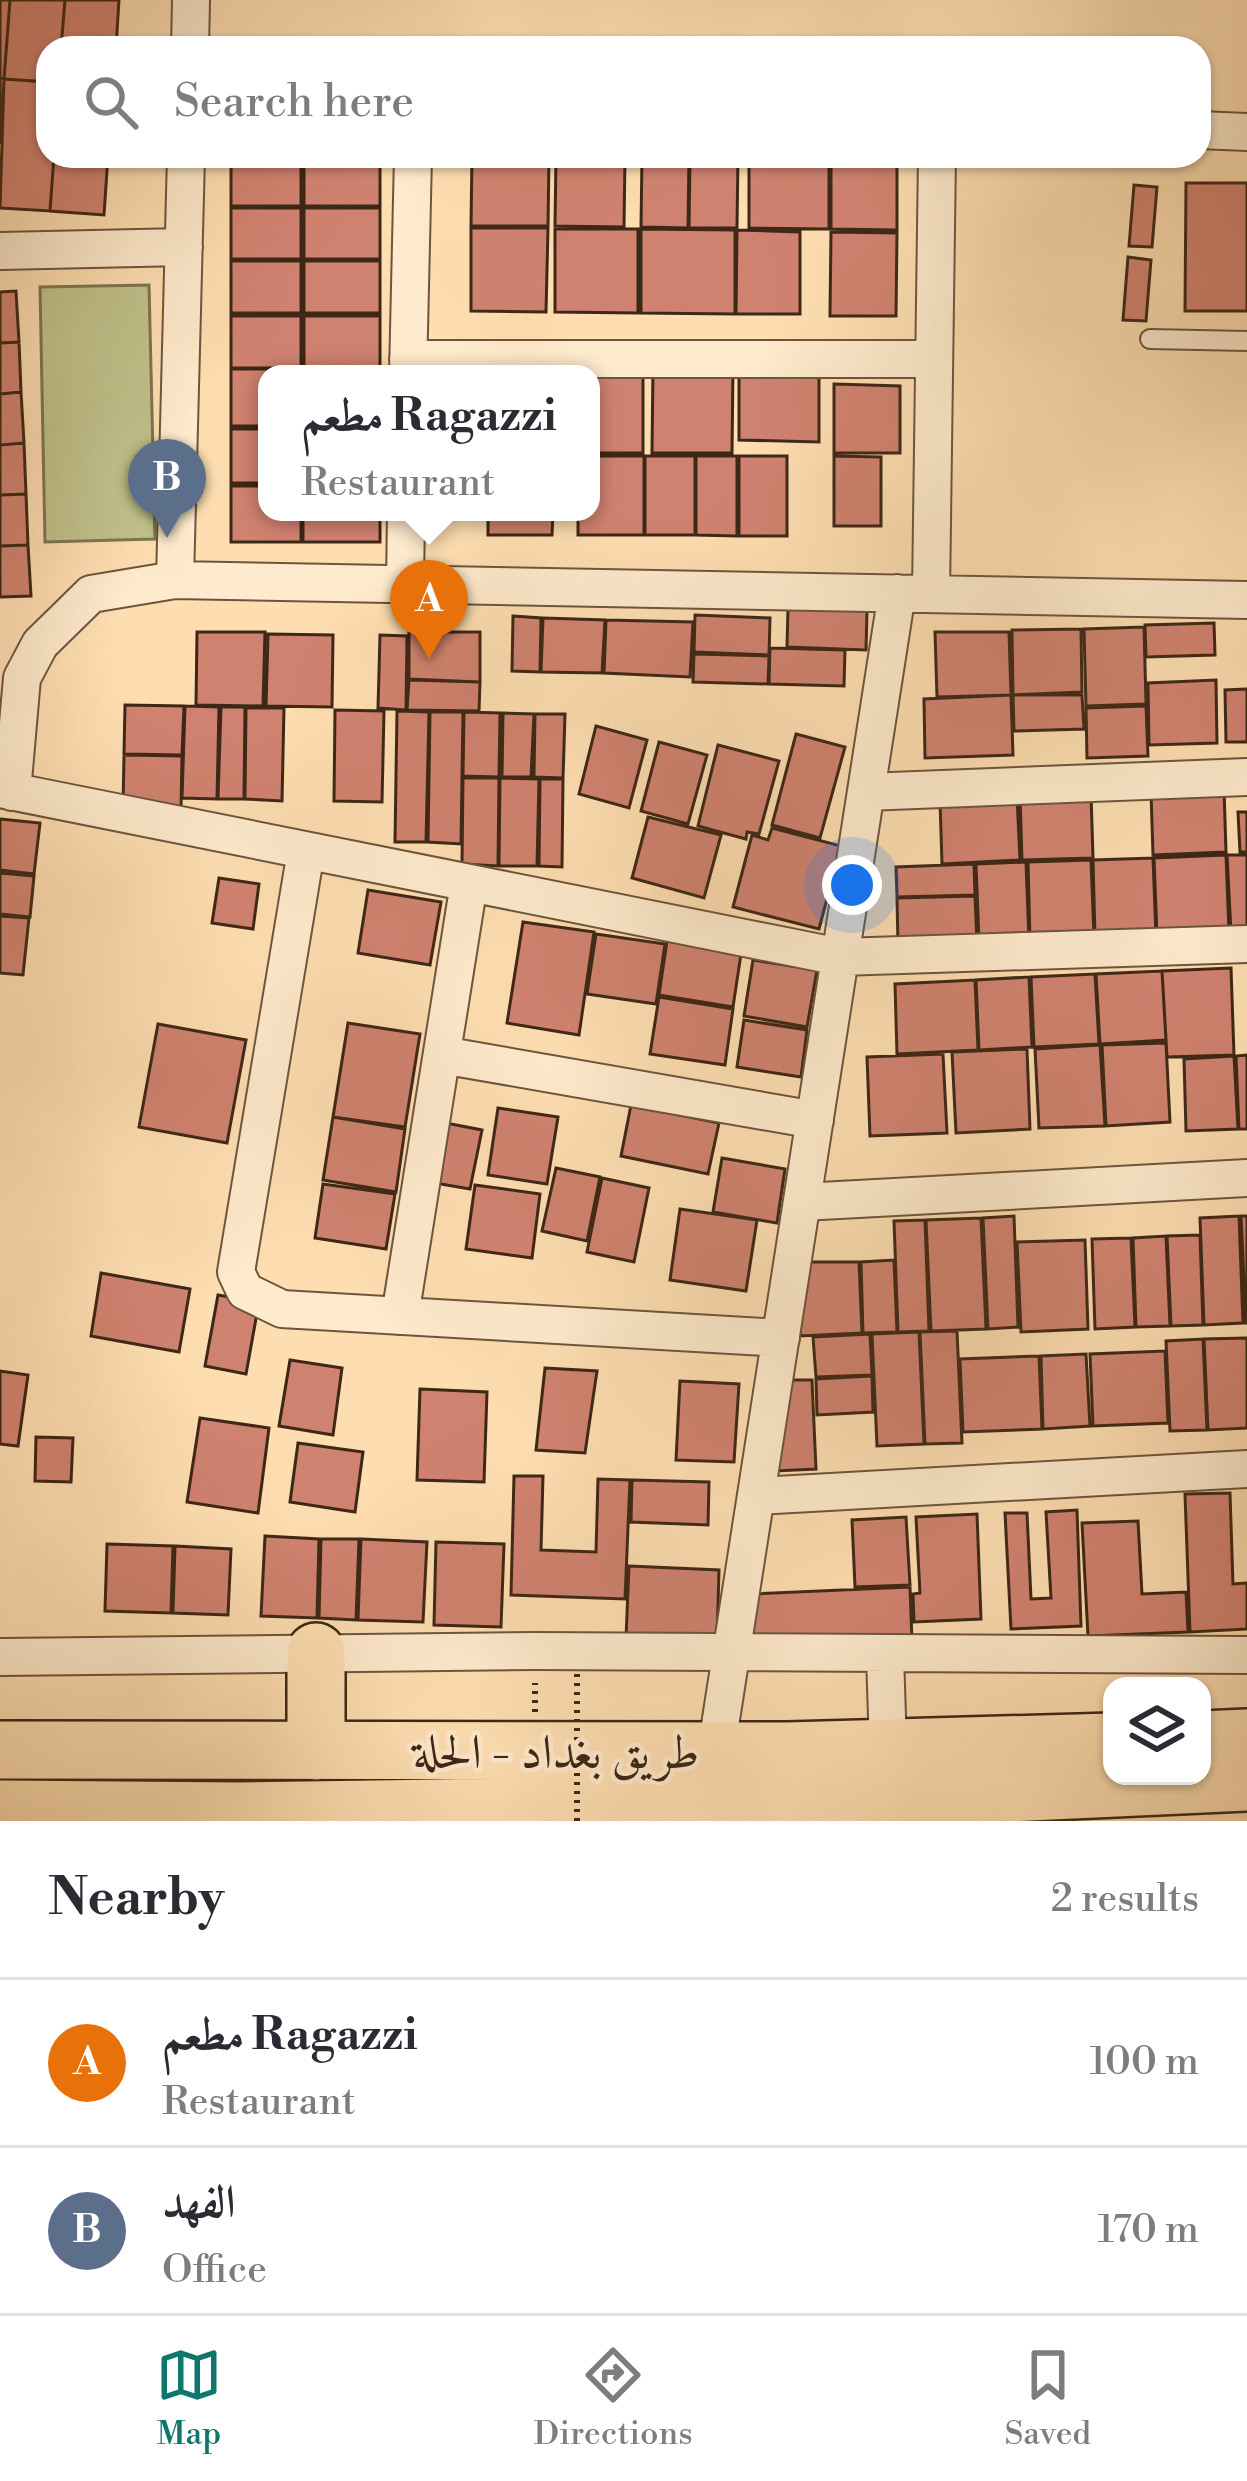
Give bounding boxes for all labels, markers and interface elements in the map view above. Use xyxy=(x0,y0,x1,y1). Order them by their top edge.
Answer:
search box xyxy=(36,36,1211,168)
icon: search xyxy=(78,69,144,135)
text: Search here xyxy=(174,74,414,131)
popup xyxy=(258,365,600,521)
text: مطعم Ragazzi xyxy=(301,388,557,445)
pin: B xyxy=(128,439,206,538)
text: Restaurant xyxy=(301,459,495,508)
pin: A xyxy=(390,560,468,659)
your location xyxy=(822,855,882,915)
map controls xyxy=(1103,1677,1211,1785)
button: layers xyxy=(1103,1677,1211,1785)
street label: طريق بغداد - الحلة xyxy=(411,1724,699,1784)
text: Nearby xyxy=(48,1867,224,1931)
text: 2 results xyxy=(1051,1875,1199,1924)
text: مطعم Ragazzi xyxy=(162,2007,418,2064)
text: A xyxy=(73,2038,101,2087)
text: 100 m xyxy=(1090,2038,1199,2087)
text: Restaurant xyxy=(162,2078,356,2127)
text: الفهد xyxy=(162,2175,235,2232)
text: B xyxy=(72,2206,102,2255)
text: 170 m xyxy=(1097,2206,1199,2255)
text: Office xyxy=(162,2246,267,2295)
tab: Map xyxy=(156,2342,222,2455)
tab: Directions xyxy=(534,2342,693,2455)
tab: Saved xyxy=(1004,2342,1091,2455)

